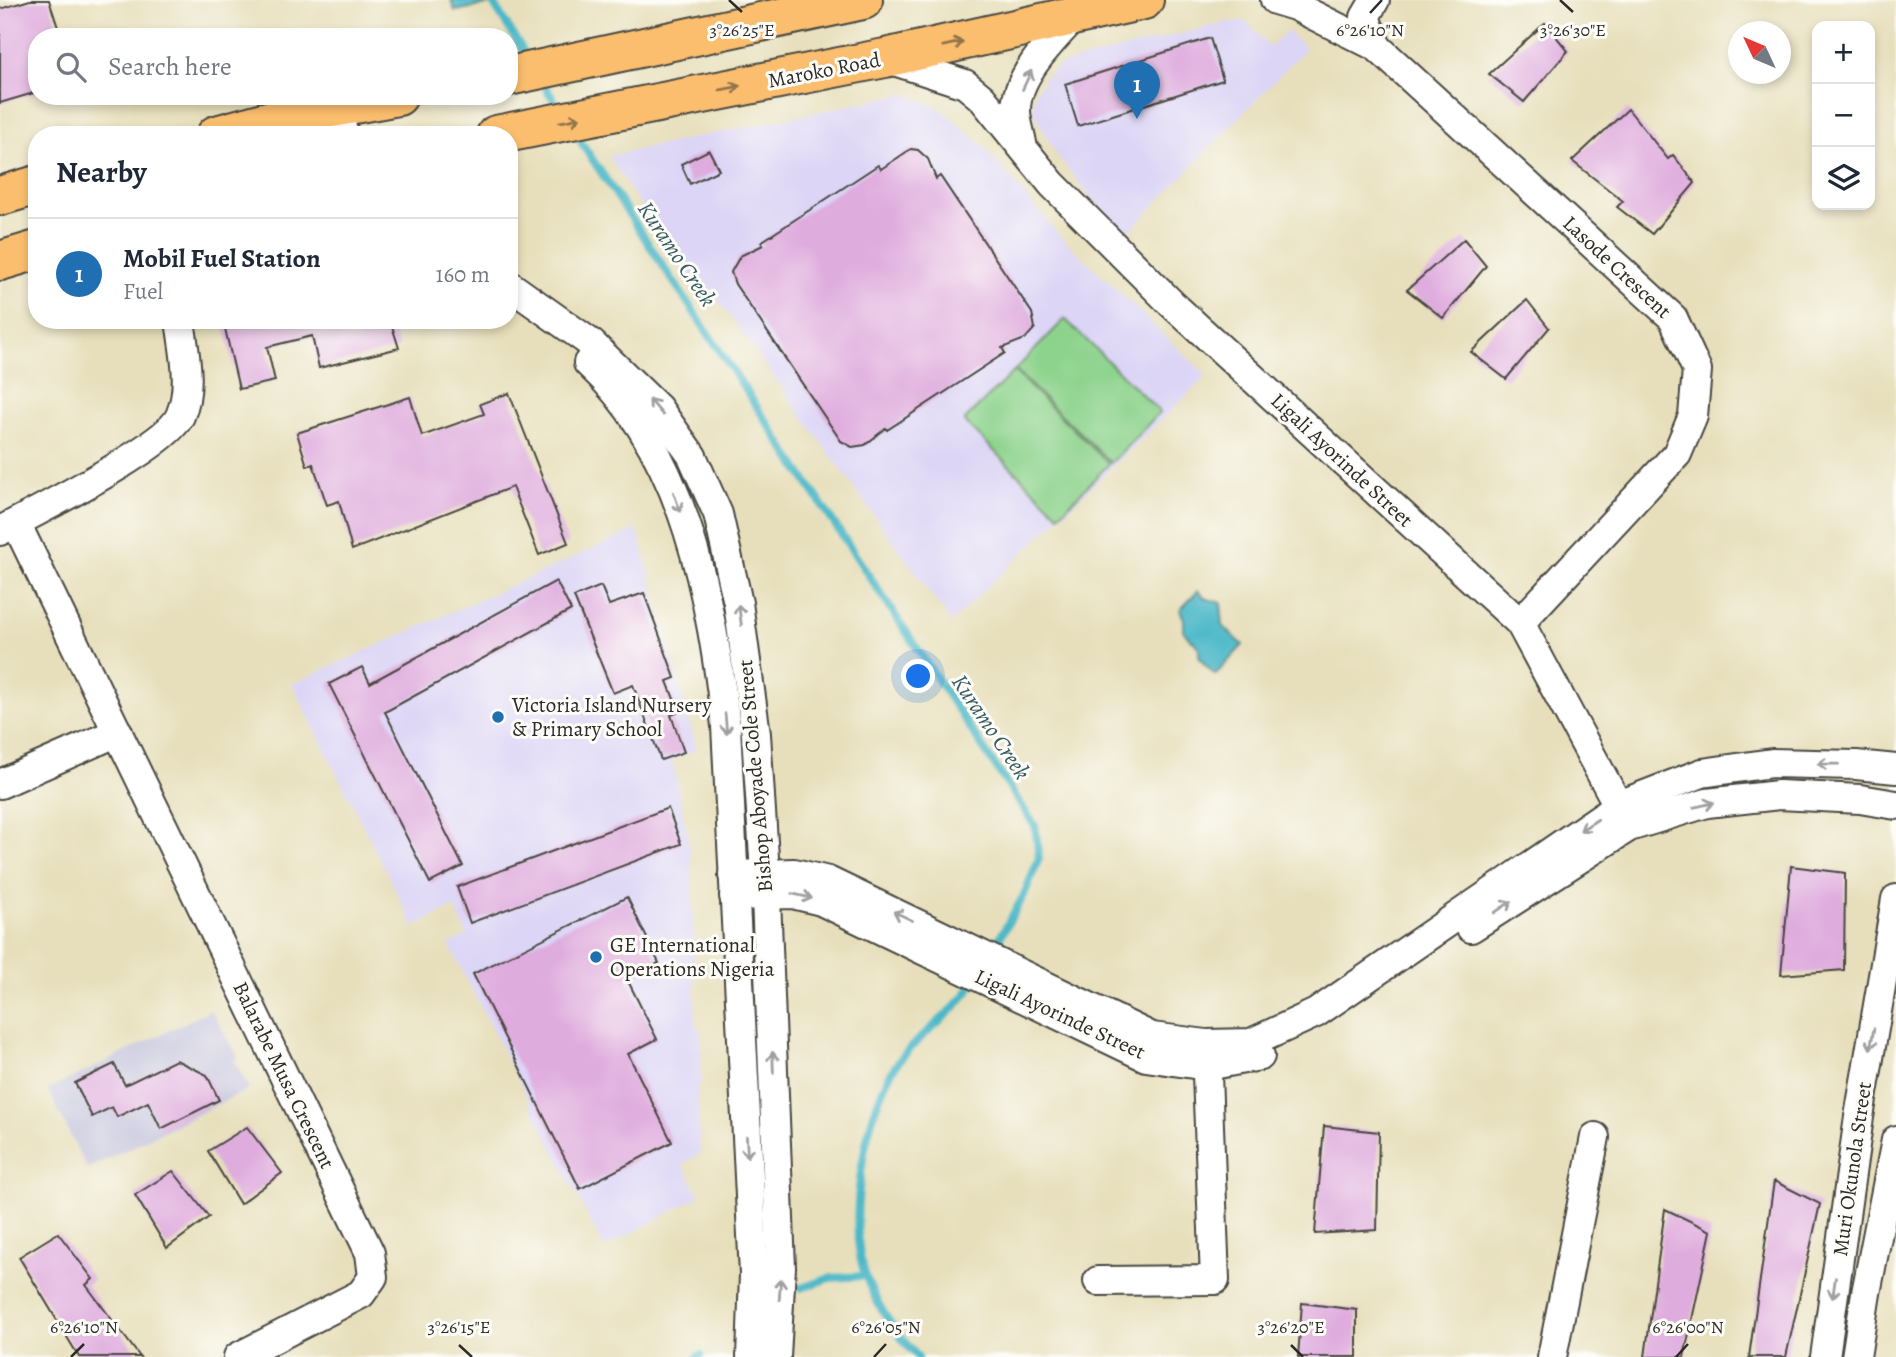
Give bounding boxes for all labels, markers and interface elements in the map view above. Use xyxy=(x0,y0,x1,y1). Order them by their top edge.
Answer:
text: 3°26'25"E xyxy=(709,18,775,42)
text: 6°26'10"N xyxy=(1336,18,1404,42)
text: 3°26'30"E xyxy=(1540,18,1606,42)
north arrow xyxy=(1728,21,1791,84)
map controls xyxy=(1812,21,1875,210)
button: + xyxy=(1812,21,1875,84)
search box xyxy=(28,28,518,105)
one-way arrow xyxy=(941,36,964,50)
street label: Maroko Road xyxy=(765,45,883,95)
icon: search xyxy=(52,48,90,86)
text: Search here xyxy=(108,49,232,84)
pin: 1 xyxy=(1114,61,1160,119)
one-way arrow xyxy=(1021,70,1034,91)
one-way arrow xyxy=(718,81,741,95)
button: − xyxy=(1812,84,1875,147)
one-way arrow xyxy=(558,113,581,126)
button: layers xyxy=(1812,147,1875,210)
text: Nearby xyxy=(56,152,147,192)
water label: Kuramo Creek xyxy=(630,195,724,313)
street label: Lasode Crescent xyxy=(1557,209,1677,325)
text: Mobil Fuel Station xyxy=(123,241,321,276)
text: 1 xyxy=(75,259,83,290)
text: 160 m xyxy=(436,259,490,290)
text: Fuel xyxy=(123,276,163,307)
street label: Ligali Ayorinde Street xyxy=(1265,387,1419,533)
one-way arrow xyxy=(649,399,664,417)
one-way arrow xyxy=(672,491,684,513)
one-way arrow xyxy=(733,604,746,627)
street label: Bishop Aboyade Cole Street xyxy=(731,658,779,893)
your location xyxy=(901,659,935,693)
water label: Kuramo Creek xyxy=(944,668,1038,786)
place label: Victoria Island Nursery & Primary School xyxy=(511,691,712,743)
marker: Victoria Island Nursery & Primary School xyxy=(490,709,506,725)
one-way arrow xyxy=(719,712,732,735)
one-way arrow xyxy=(1817,757,1840,771)
one-way arrow xyxy=(1692,798,1715,811)
one-way arrow xyxy=(1579,818,1599,832)
one-way arrow xyxy=(790,890,813,904)
one-way arrow xyxy=(1493,900,1512,914)
one-way arrow xyxy=(893,909,914,922)
place label: GE International Operations Nigeria xyxy=(610,931,775,983)
marker: GE International Operations Nigeria xyxy=(588,949,604,965)
street label: Ligali Ayorinde Street xyxy=(970,962,1150,1066)
street label: Balarabe Musa Crescent xyxy=(226,977,342,1173)
one-way arrow xyxy=(1865,1027,1878,1050)
one-way arrow xyxy=(766,1050,779,1073)
street label: Muri Okunola Street xyxy=(1826,1080,1878,1258)
one-way arrow xyxy=(741,1135,754,1158)
one-way arrow xyxy=(1828,1276,1841,1299)
one-way arrow xyxy=(774,1278,787,1301)
text: 6°26'10"N xyxy=(50,1315,118,1339)
text: 3°26'15"E xyxy=(428,1315,490,1339)
text: 6°26'05"N xyxy=(851,1315,921,1339)
text: 3°26'20"E xyxy=(1257,1315,1325,1339)
text: 6°26'00"N xyxy=(1652,1315,1724,1339)

